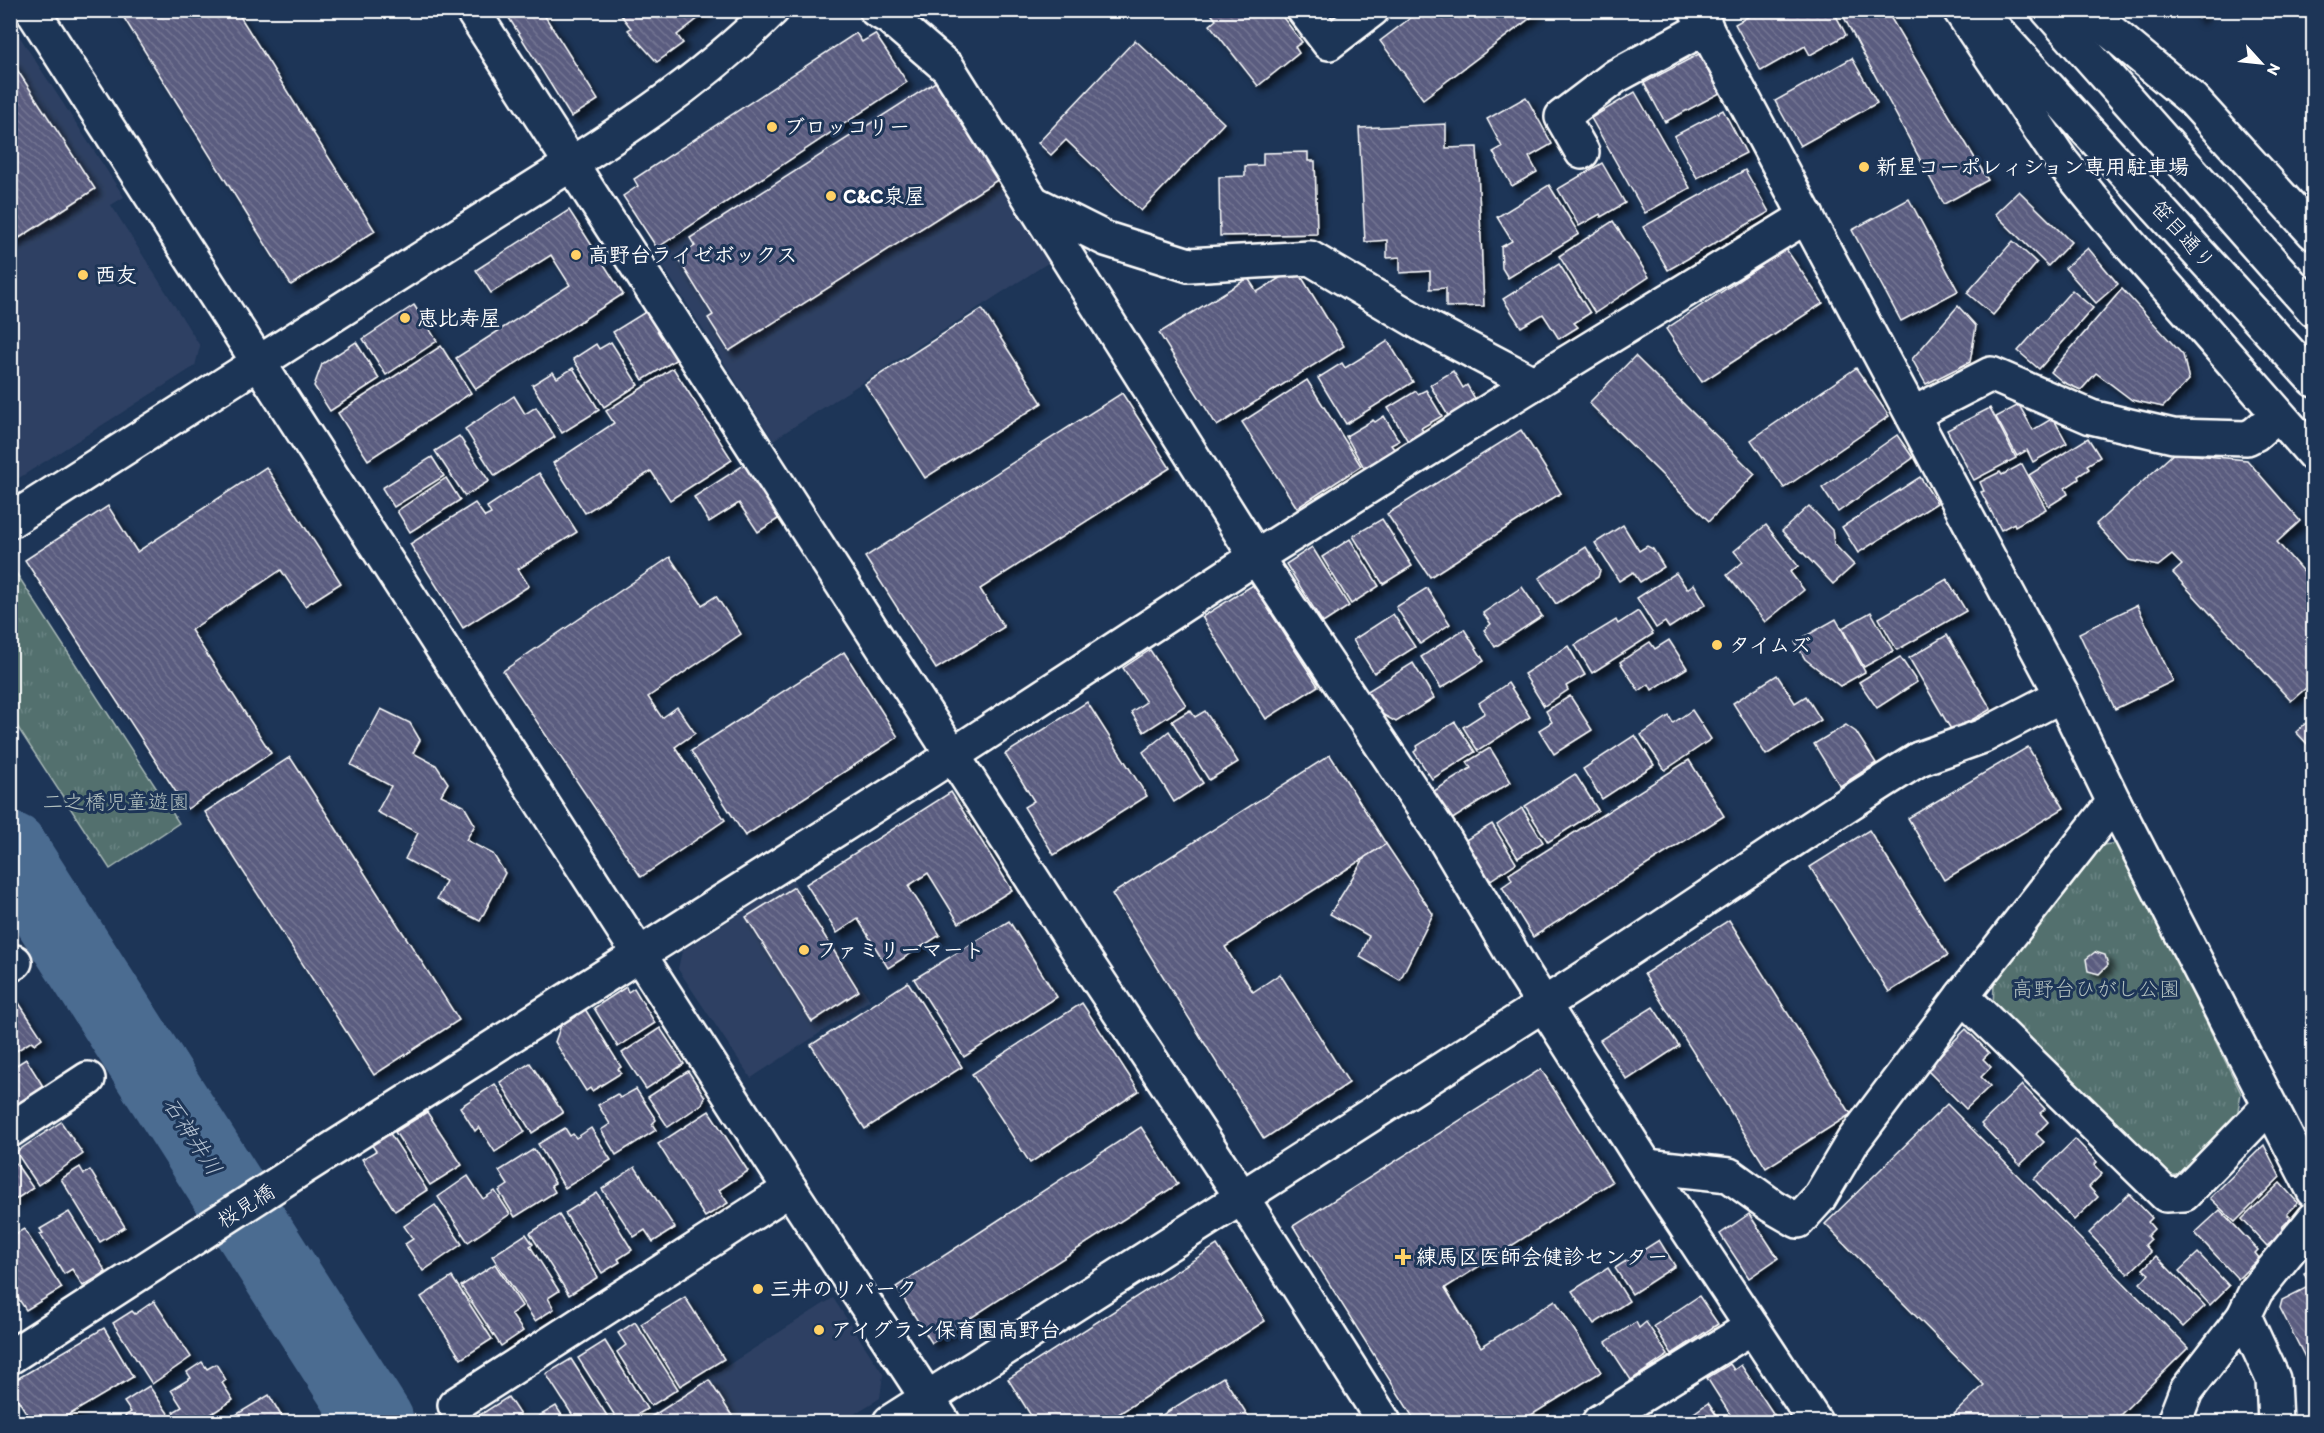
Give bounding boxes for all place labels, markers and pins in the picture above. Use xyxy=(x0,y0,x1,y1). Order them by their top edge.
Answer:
place label: ブロッコリー xyxy=(784,114,910,139)
marker: ブロッコリー xyxy=(765,120,779,134)
place label: 新星コーポレィション専用駐車場 xyxy=(1876,154,2189,179)
marker: 新星コーポレィション専用駐車場 xyxy=(1857,160,1871,174)
place label: C&C泉屋 xyxy=(843,183,926,208)
marker: C&C泉屋 xyxy=(824,189,838,203)
place label: 高野台ライゼボックス xyxy=(588,242,798,267)
marker: 高野台ライゼボックス xyxy=(569,248,583,262)
place label: 西友 xyxy=(95,262,137,287)
marker: 西友 xyxy=(76,268,90,282)
place label: 恵比寿屋 xyxy=(417,305,501,330)
marker: 恵比寿屋 xyxy=(398,311,412,325)
place label: タイムズ xyxy=(1729,632,1811,657)
marker: タイムズ xyxy=(1710,638,1724,652)
place label: ファミリーマート xyxy=(816,937,985,962)
marker: ファミリーマート xyxy=(797,943,811,957)
place label: 練馬区医師会健診センター xyxy=(1416,1244,1668,1269)
marker: 練馬区医師会健診センター xyxy=(1394,1248,1412,1266)
place label: 三井のリパーク xyxy=(770,1276,917,1301)
marker: 三井のリパーク xyxy=(751,1282,765,1296)
place label: アイグラン保育園高野台 xyxy=(831,1317,1061,1342)
marker: アイグラン保育園高野台 xyxy=(812,1323,826,1337)

